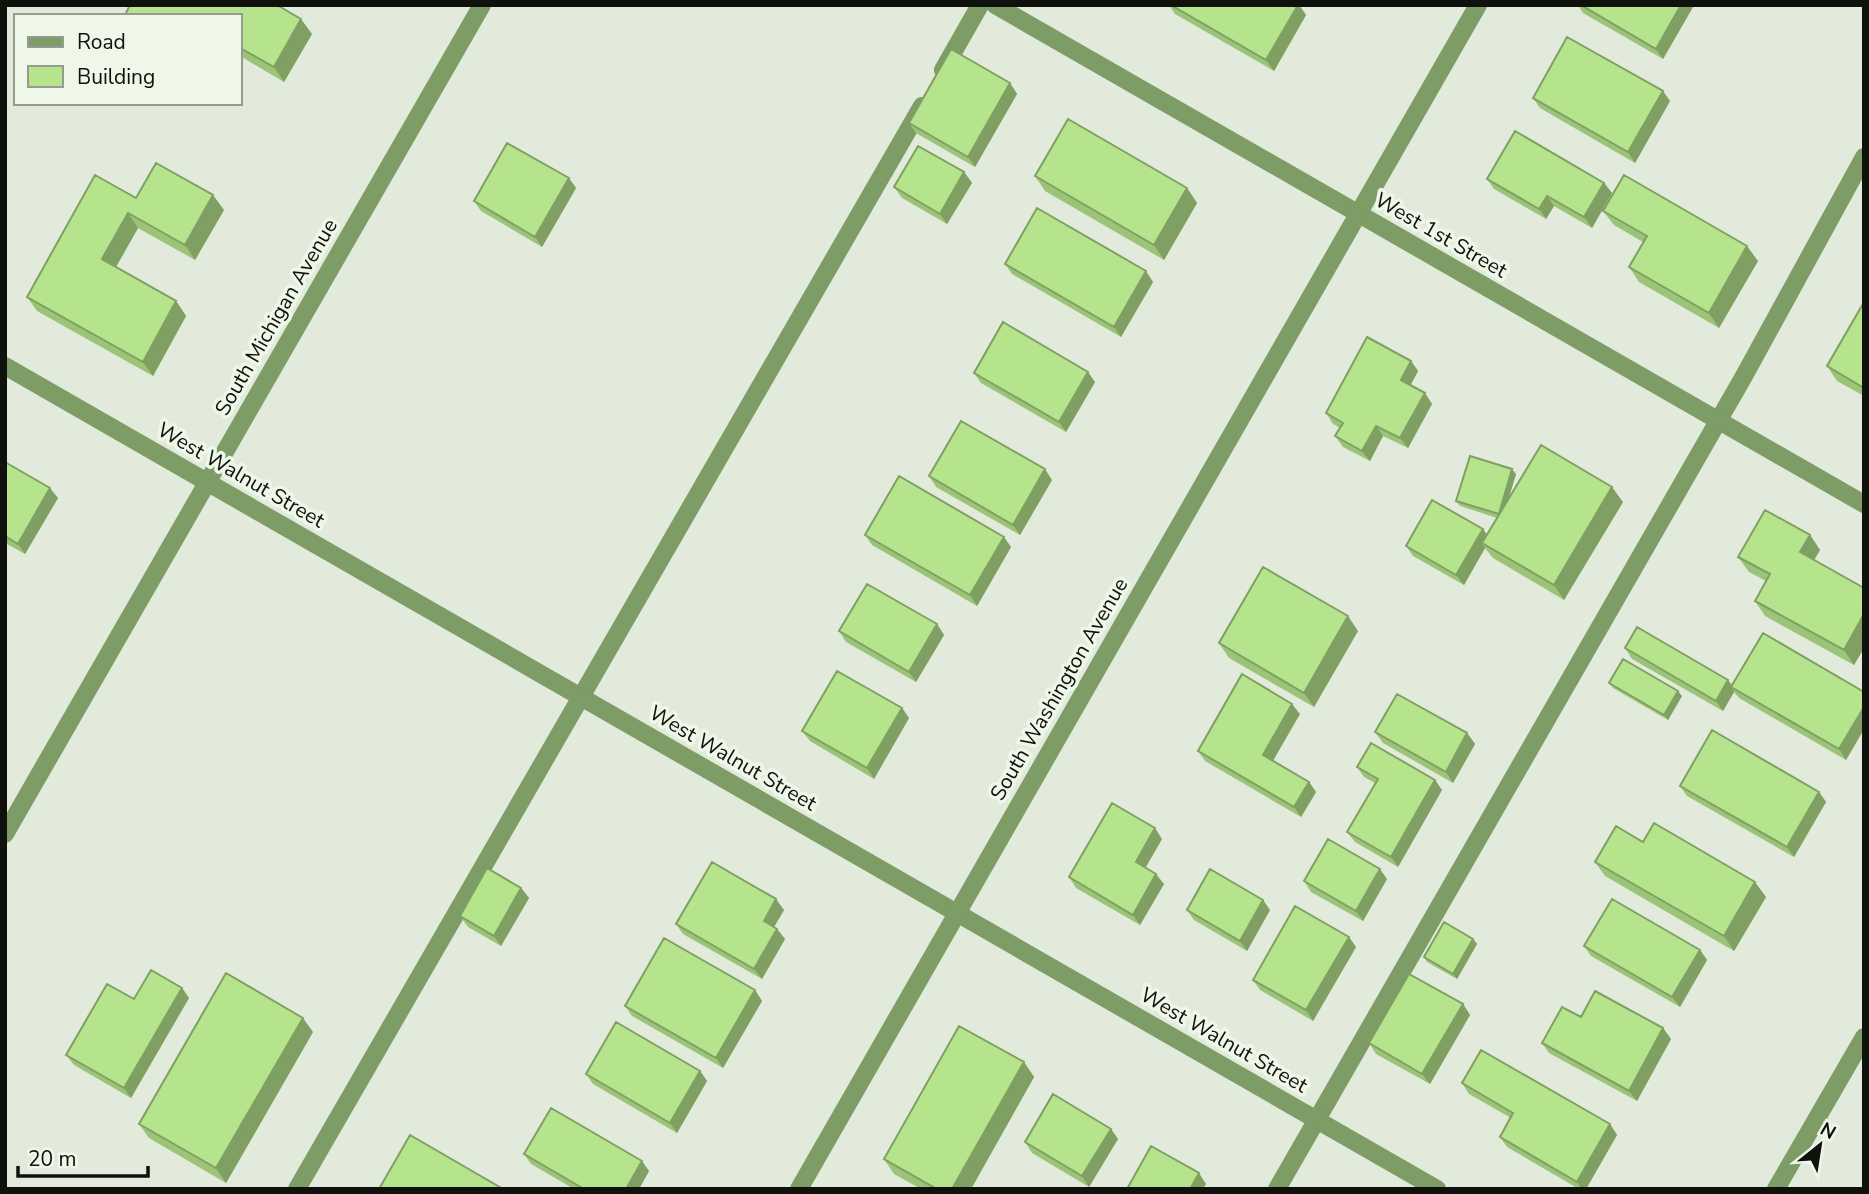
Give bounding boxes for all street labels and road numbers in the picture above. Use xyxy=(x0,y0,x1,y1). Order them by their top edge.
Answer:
street label: West 1st Street xyxy=(1370,186,1513,285)
street label: South Michigan Avenue xyxy=(208,214,344,420)
street label: West Walnut Street xyxy=(152,416,330,535)
street label: South Washington Avenue xyxy=(984,572,1134,806)
street label: West Walnut Street xyxy=(644,699,822,818)
street label: West Walnut Street xyxy=(1135,981,1313,1100)

